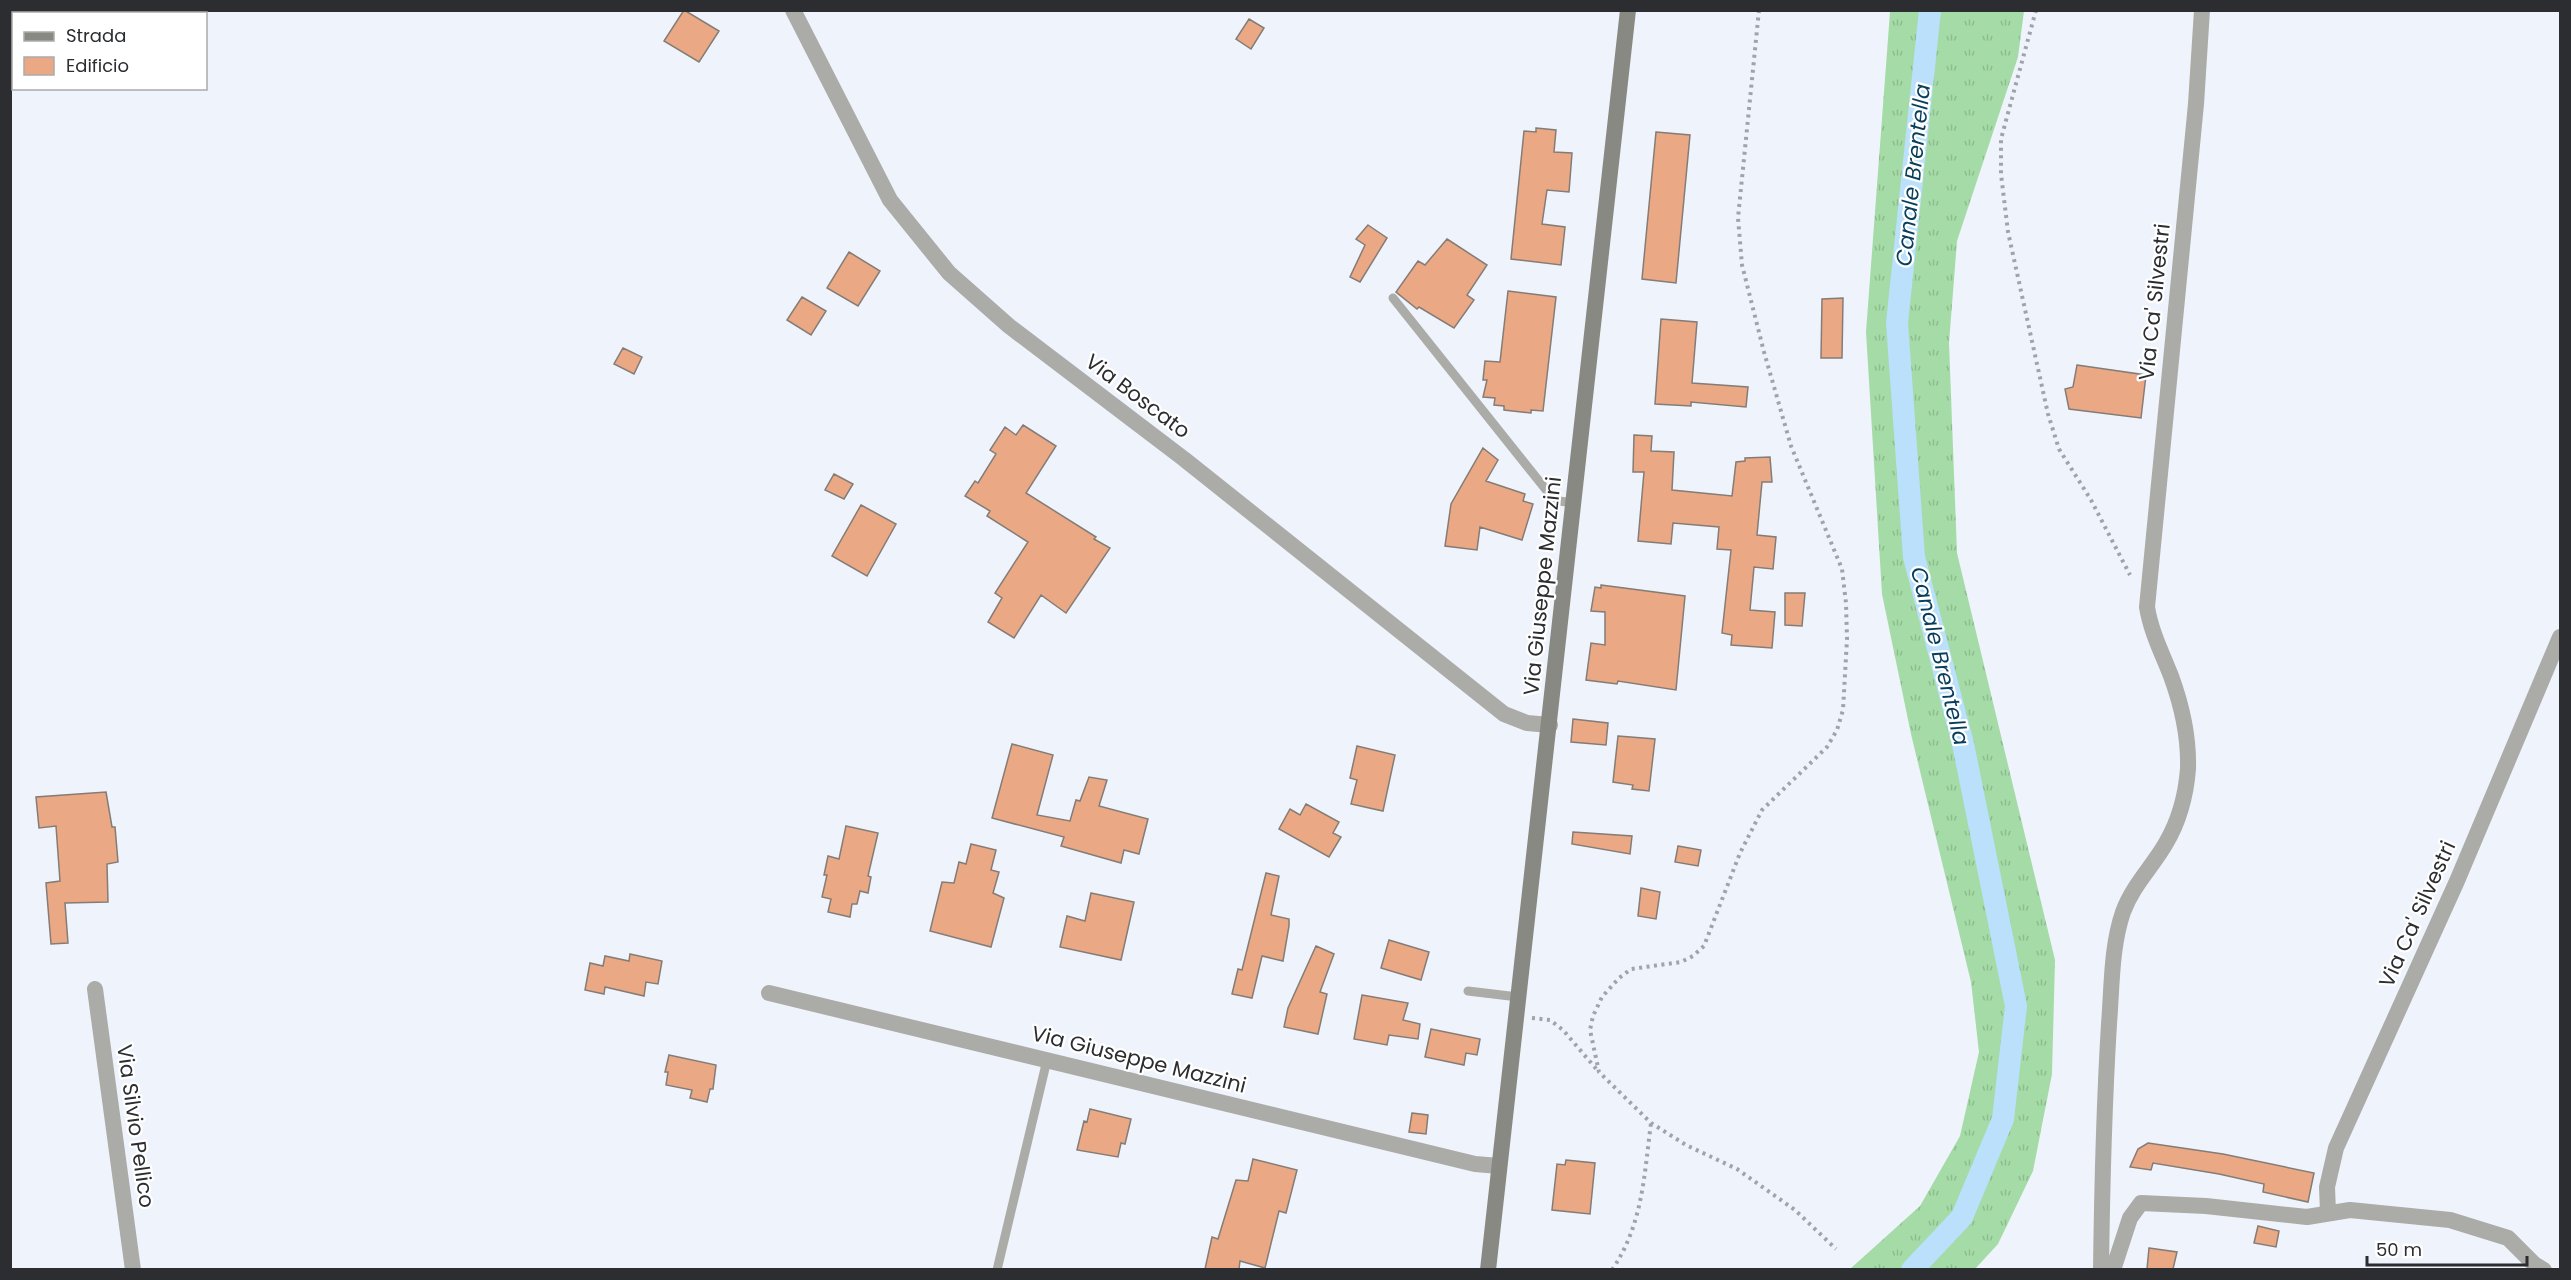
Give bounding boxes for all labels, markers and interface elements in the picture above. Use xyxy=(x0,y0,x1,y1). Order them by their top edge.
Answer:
legend xyxy=(12,12,207,90)
text: Strada xyxy=(66,23,126,48)
text: Edificio xyxy=(66,53,129,78)
water label: Canale Brentella xyxy=(1888,82,1938,268)
street label: Via Ca' Silvestri xyxy=(2131,222,2177,382)
street label: Via Boscato xyxy=(1080,347,1196,445)
street label: Via Giuseppe Mazzini xyxy=(1516,475,1568,697)
water label: Canale Brentella xyxy=(1903,563,1977,749)
street label: Via Ca' Silvestri xyxy=(2372,836,2462,992)
street label: Via Giuseppe Mazzini xyxy=(1029,1018,1249,1100)
street label: Via Silvio Pellico xyxy=(110,1042,162,1210)
scale bar xyxy=(2367,1229,2528,1267)
text: 50 m xyxy=(2376,1237,2422,1262)

